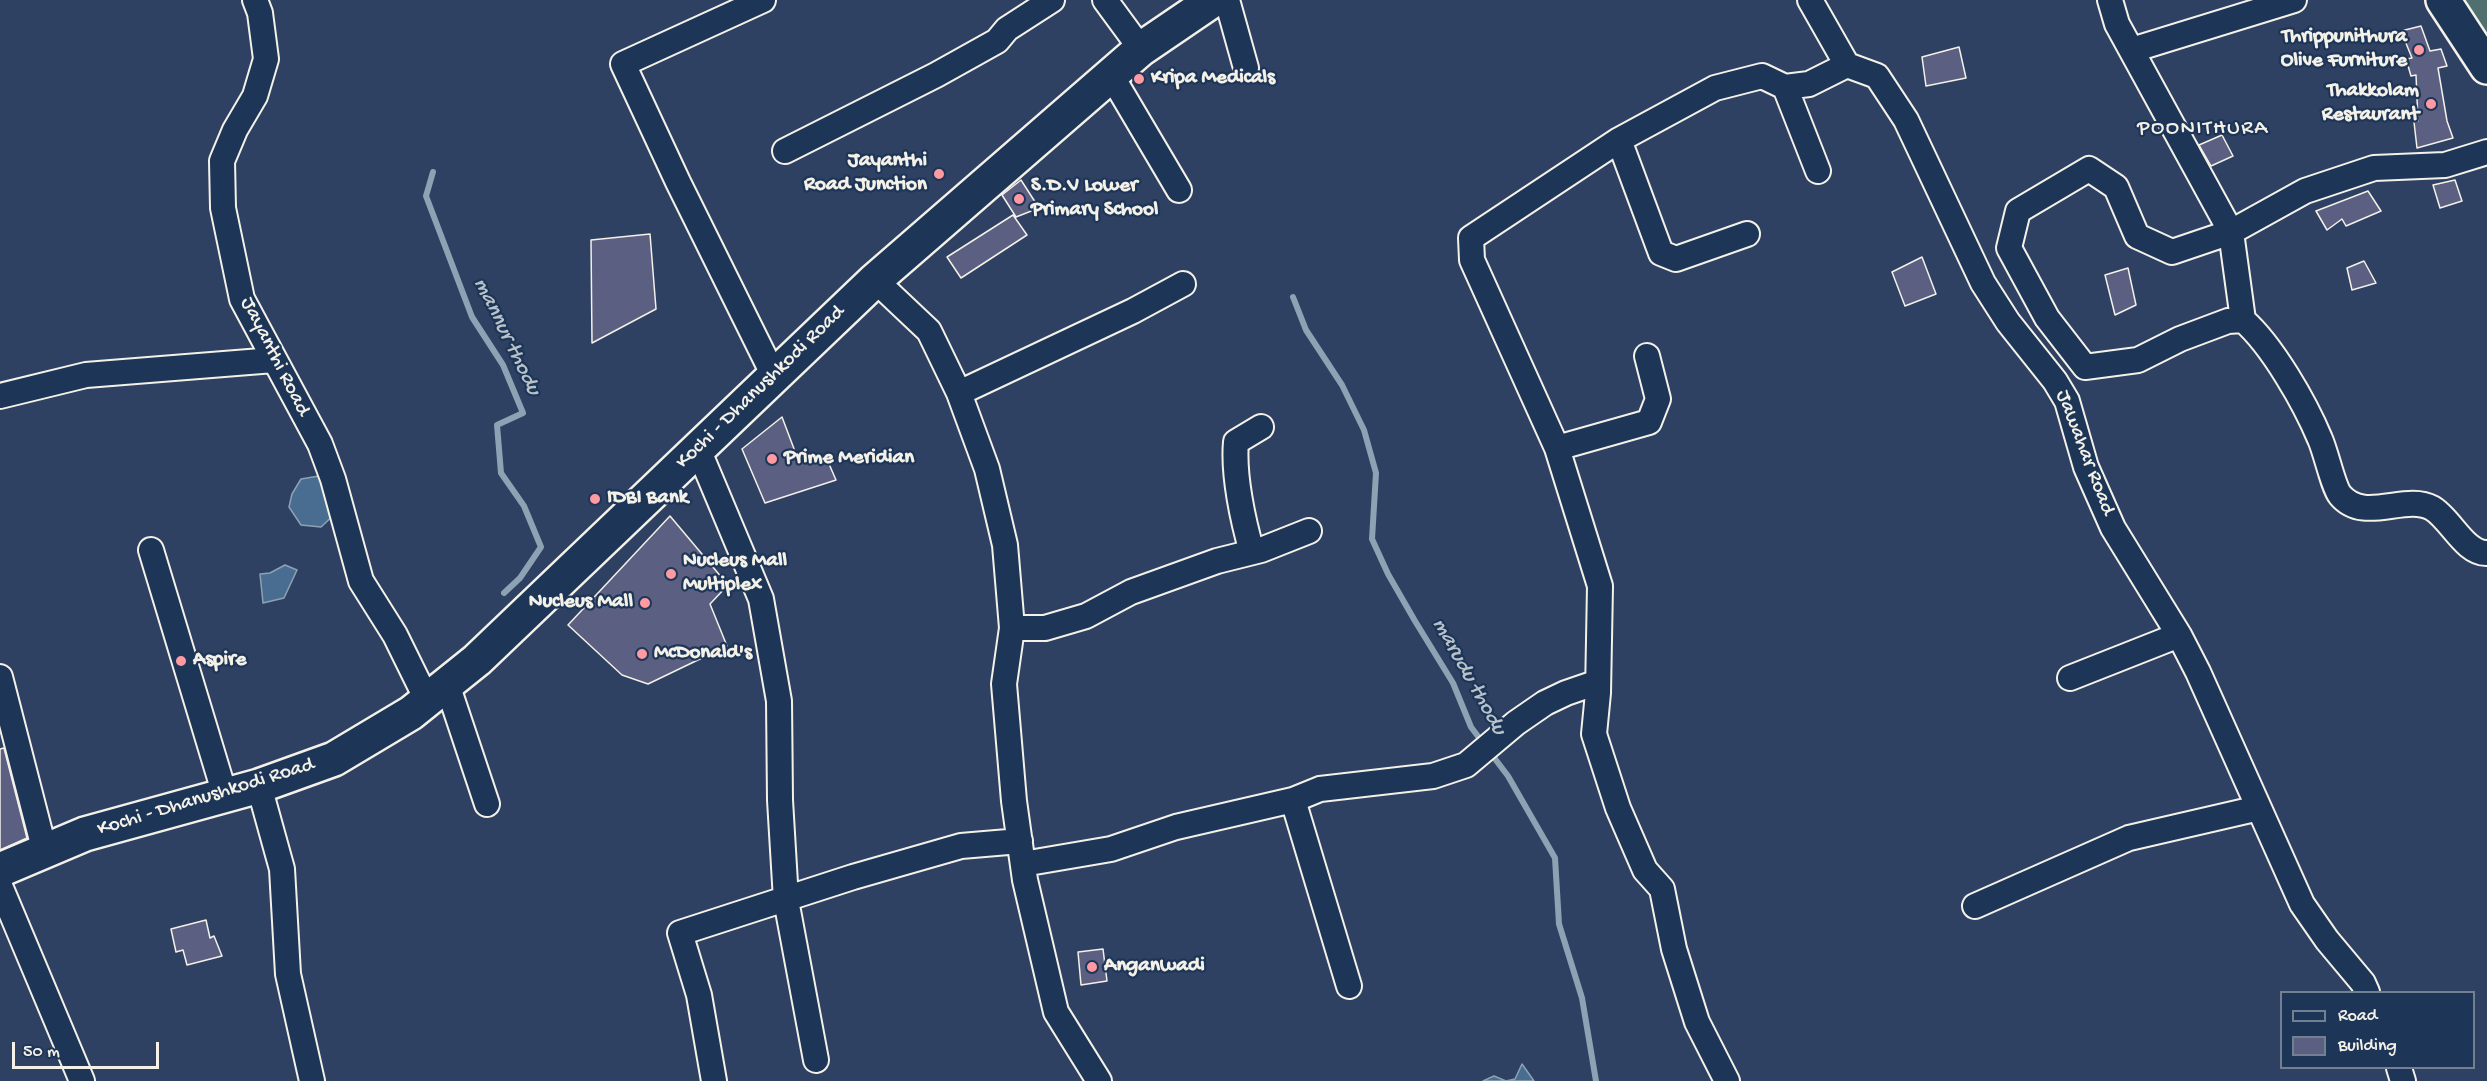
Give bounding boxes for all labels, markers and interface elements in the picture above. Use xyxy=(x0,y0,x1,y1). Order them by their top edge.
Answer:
place label: Thrippunithura Olive Furniture xyxy=(2281,25,2407,75)
marker: Thrippunithura Olive Furniture xyxy=(2412,43,2426,57)
place label: Kripa Medicals xyxy=(1151,66,1275,92)
marker: Kripa Medicals xyxy=(1132,72,1146,86)
place label: Thakkolam Restaurant xyxy=(2322,79,2419,129)
marker: Thakkolam Restaurant xyxy=(2424,97,2438,111)
district label: POONITHURA xyxy=(2137,117,2269,143)
place label: Jayanthi Road Junction xyxy=(804,149,927,199)
marker: Jayanthi Road Junction xyxy=(932,167,946,181)
place label: S.D.V Lower Primary School xyxy=(1031,174,1158,224)
marker: S.D.V Lower Primary School xyxy=(1012,192,1026,206)
water label: mannur thodu xyxy=(466,274,546,400)
street label: Jayanthi Road xyxy=(233,293,315,421)
street label: Kochi - Dhanushkodi Road xyxy=(671,301,851,475)
street label: Jawahar Road xyxy=(2049,387,2119,519)
place label: Prime Meridian xyxy=(784,446,914,472)
marker: Prime Meridian xyxy=(765,452,779,466)
place label: IDBI Bank xyxy=(607,486,688,512)
marker: IDBI Bank xyxy=(588,492,602,506)
place label: Nucleus Mall Multiplex xyxy=(683,549,787,599)
marker: Nucleus Mall Multiplex xyxy=(664,567,678,581)
place label: Nucleus Mall xyxy=(529,590,633,616)
marker: Nucleus Mall xyxy=(638,596,652,610)
water label: marudu thodu xyxy=(1425,614,1511,740)
place label: McDonald's xyxy=(654,641,752,667)
marker: McDonald's xyxy=(635,647,649,661)
place label: Aspire xyxy=(193,648,246,674)
marker: Aspire xyxy=(174,654,188,668)
street label: Kochi - Dhanushkodi Road xyxy=(95,753,317,843)
place label: Anganwadi xyxy=(1104,954,1205,980)
marker: Anganwadi xyxy=(1085,960,1099,974)
legend xyxy=(2280,991,2475,1069)
text: Road xyxy=(2338,1006,2377,1027)
scale bar xyxy=(15,1030,162,1068)
text: Building xyxy=(2338,1036,2397,1057)
text: 50 m xyxy=(23,1042,60,1063)

